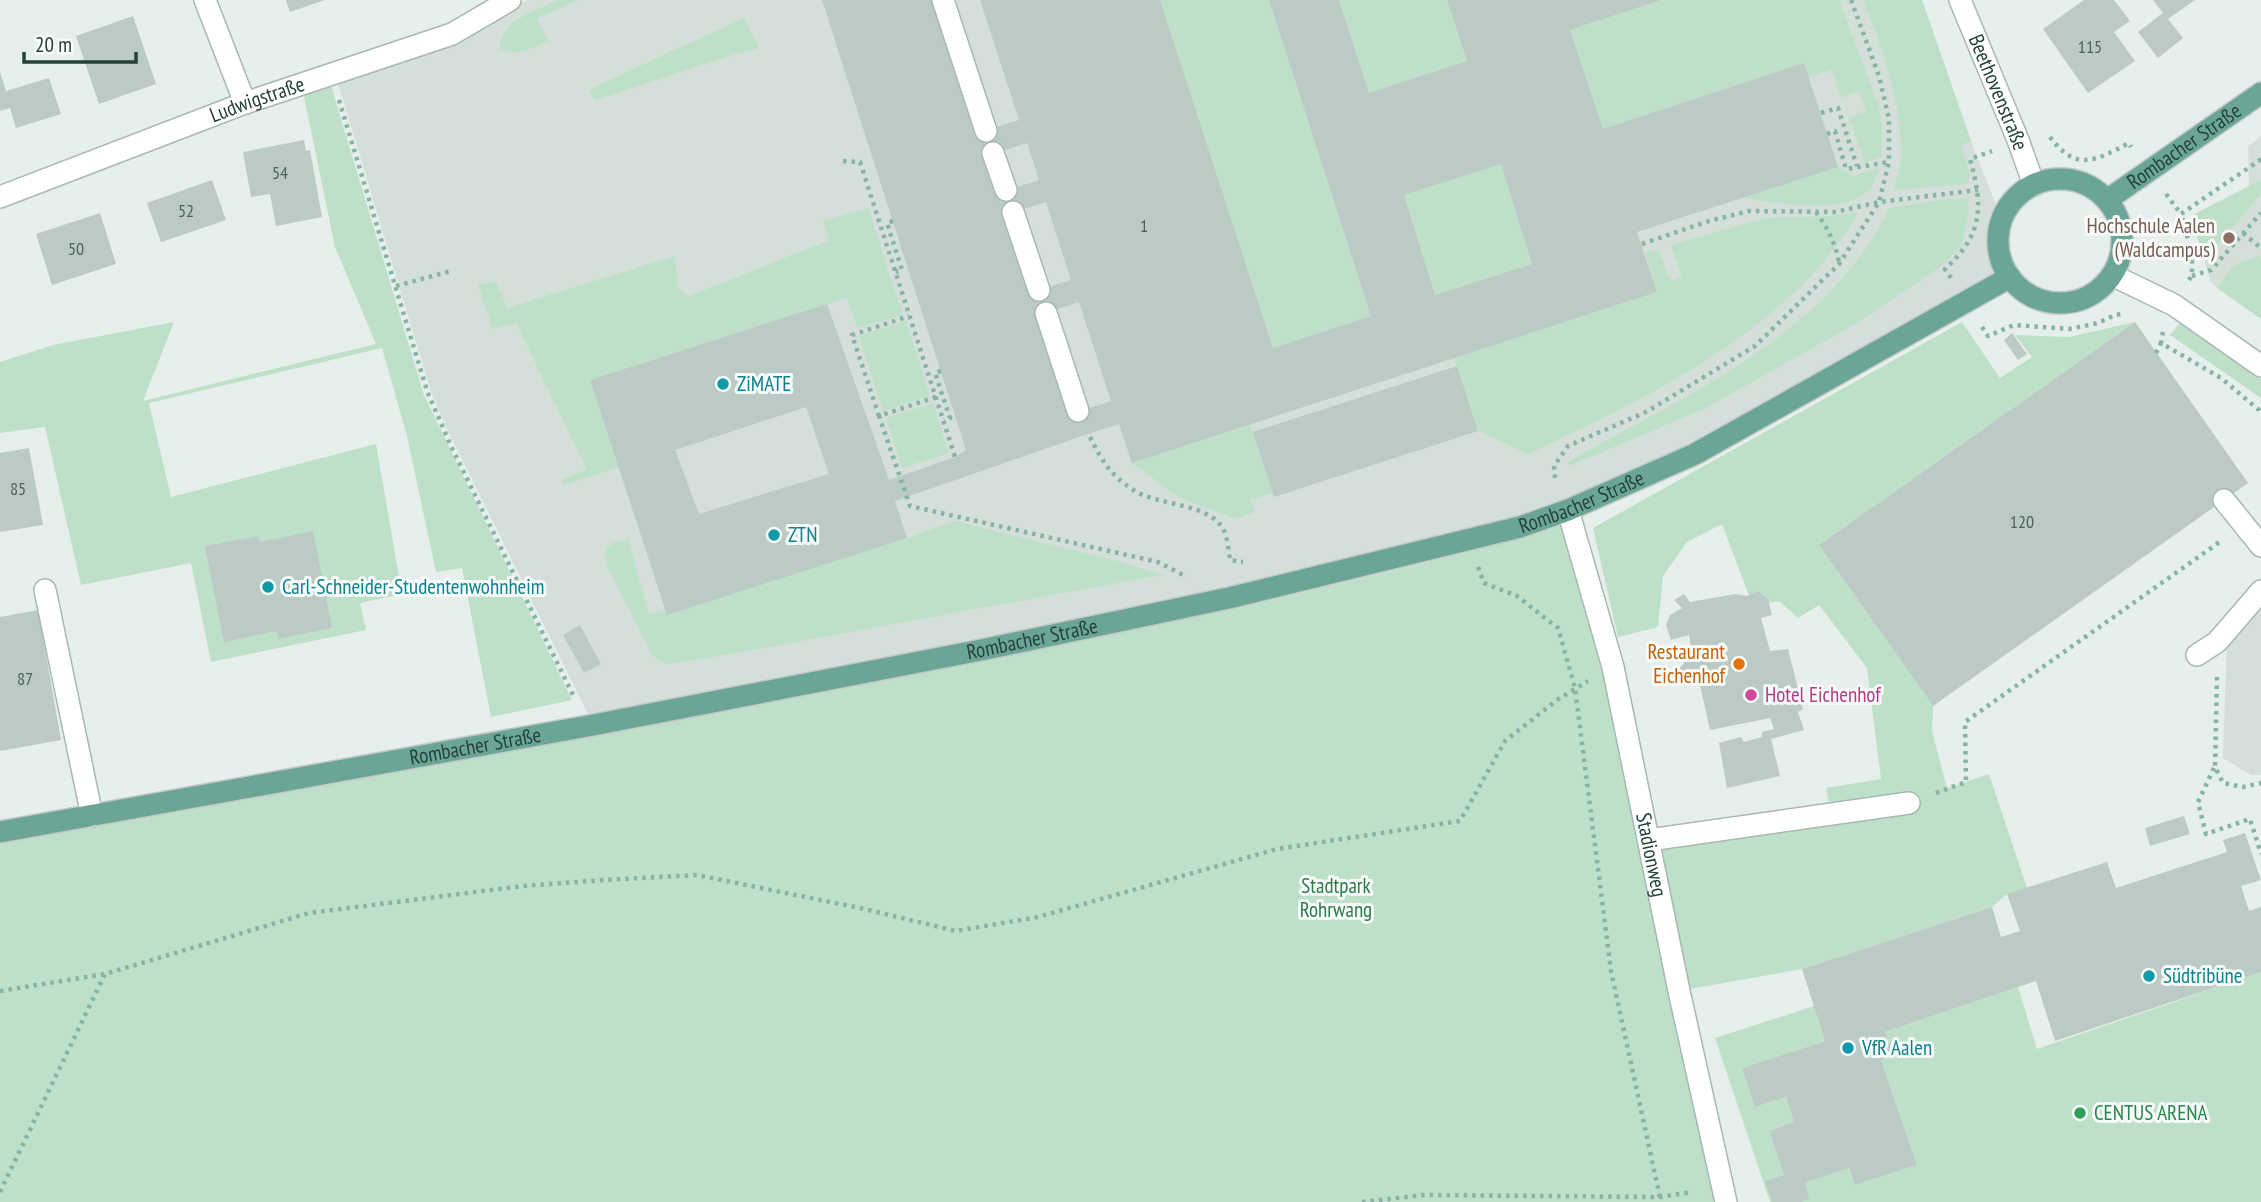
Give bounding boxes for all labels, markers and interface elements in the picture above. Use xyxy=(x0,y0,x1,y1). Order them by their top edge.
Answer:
scale bar xyxy=(24,21,136,65)
street label: Beethovenstraße xyxy=(1963,30,2035,154)
text: 20 m xyxy=(35,31,72,58)
house number: 115 xyxy=(2078,35,2102,58)
street label: Ludwigstraße xyxy=(206,70,308,128)
street label: Rombacher Straße xyxy=(2122,97,2246,195)
house number: 54 xyxy=(272,161,288,184)
house number: 52 xyxy=(178,199,194,222)
place label: Hochschule Aalen (Waldcampus) xyxy=(2086,212,2215,263)
house number: 1 xyxy=(1140,214,1148,237)
marker: Hochschule Aalen (Waldcampus) xyxy=(2221,230,2237,246)
house number: 50 xyxy=(68,237,84,260)
place label: ZiMATE xyxy=(737,370,791,397)
marker: ZiMATE xyxy=(715,376,731,392)
street label: Rombacher Straße xyxy=(1515,464,1648,539)
house number: 85 xyxy=(10,477,26,500)
house number: 120 xyxy=(2010,510,2034,533)
place label: ZTN xyxy=(788,521,818,548)
marker: ZTN xyxy=(766,527,782,543)
place label: Carl-Schneider-Studentenwohnheim xyxy=(282,573,545,600)
marker: Carl-Schneider-Studentenwohnheim xyxy=(260,579,276,595)
street label: Rombacher Straße xyxy=(964,612,1100,665)
place label: Restaurant Eichenhof xyxy=(1648,638,1726,689)
marker: Restaurant Eichenhof xyxy=(1731,656,1747,672)
house number: 87 xyxy=(17,667,33,690)
place label: Hotel Eichenhof xyxy=(1765,681,1881,708)
marker: Hotel Eichenhof xyxy=(1743,687,1759,703)
street label: Rombacher Straße xyxy=(407,721,543,771)
street label: Stadionweg xyxy=(1630,810,1673,899)
park label: Stadtpark Rohrwang xyxy=(1300,872,1372,923)
place label: Südtribüne xyxy=(2163,962,2242,989)
marker: Südtribüne xyxy=(2141,968,2157,984)
place label: VfR Aalen xyxy=(1861,1034,1932,1061)
marker: VfR Aalen xyxy=(1840,1040,1856,1056)
place label: CENTUS ARENA xyxy=(2094,1099,2207,1126)
marker: CENTUS ARENA xyxy=(2072,1105,2088,1121)

